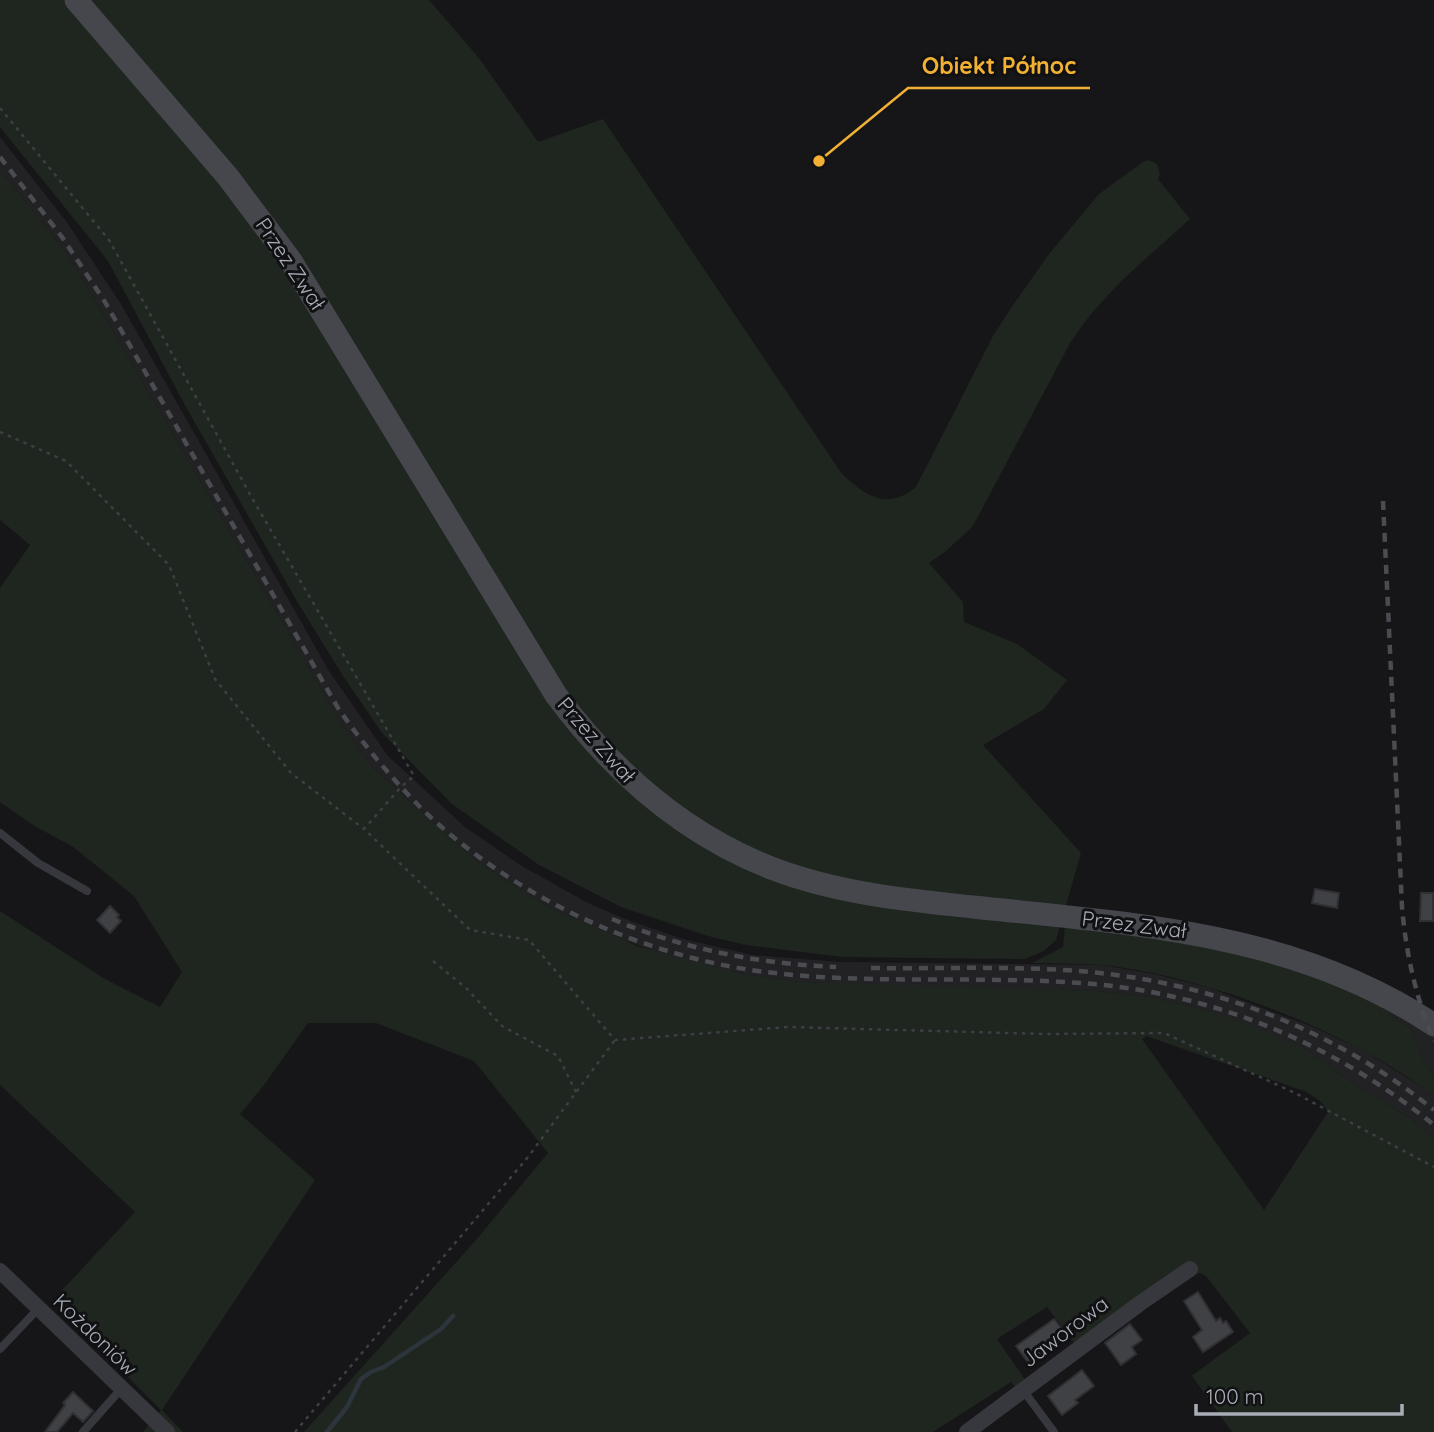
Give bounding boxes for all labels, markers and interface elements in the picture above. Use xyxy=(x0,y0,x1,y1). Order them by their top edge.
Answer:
callout: Obiekt Północ xyxy=(908,44,1090,88)
text: Obiekt Północ xyxy=(922,51,1076,80)
street label: Przez Zwał xyxy=(251,213,332,315)
street label: Przez Zwał xyxy=(552,691,642,788)
street label: Przez Zwał xyxy=(1080,905,1189,943)
street label: Kożdoniów xyxy=(48,1288,143,1381)
street label: Jaworowa xyxy=(1016,1290,1113,1372)
scale bar xyxy=(1196,1372,1402,1416)
text: 100 m xyxy=(1206,1383,1264,1409)

